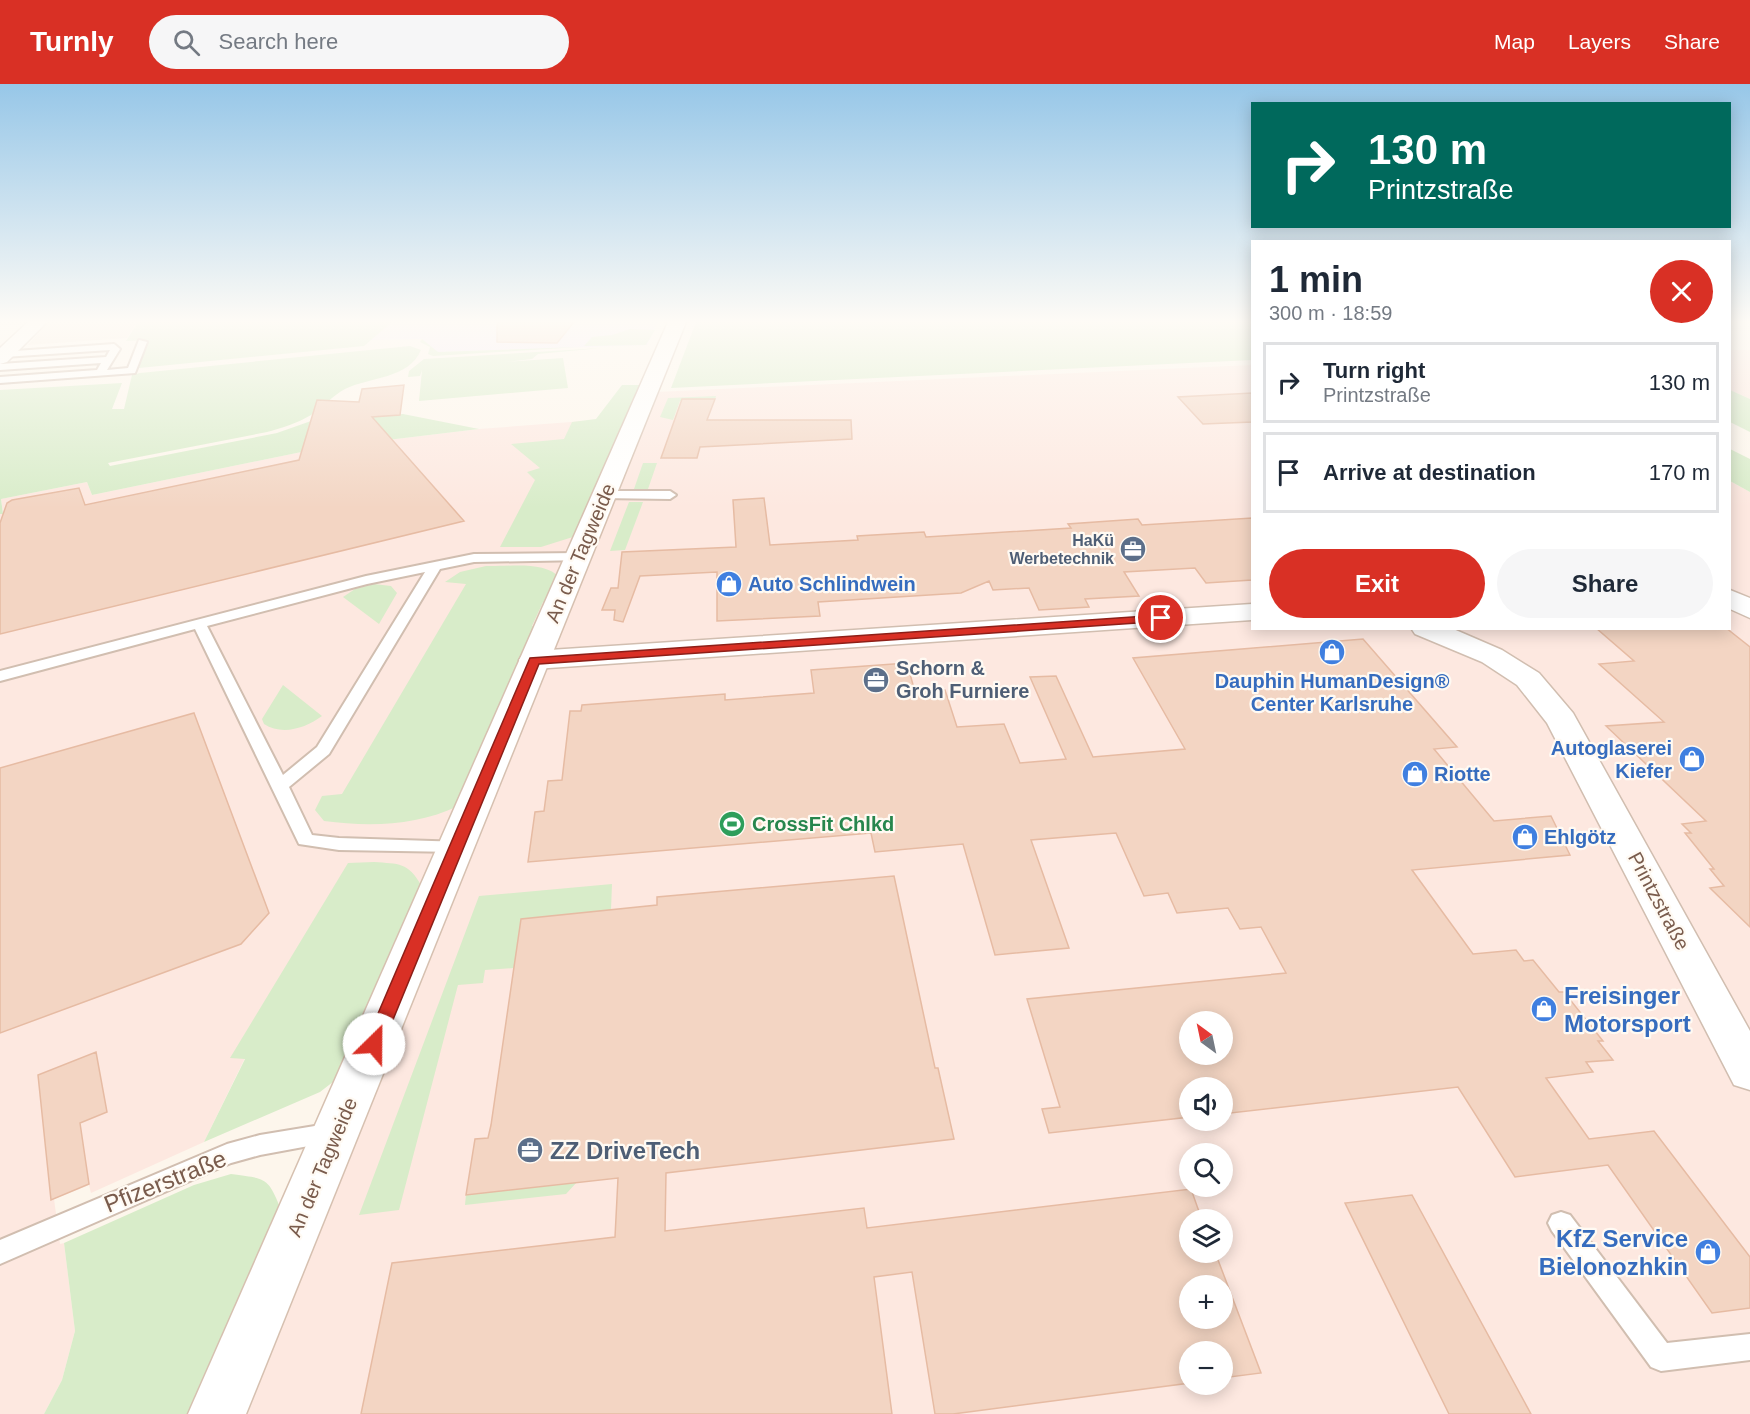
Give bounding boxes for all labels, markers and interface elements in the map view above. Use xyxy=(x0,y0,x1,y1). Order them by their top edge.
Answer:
search box xyxy=(149,15,569,69)
text: Turnly xyxy=(30,26,113,57)
icon: search xyxy=(170,26,203,59)
text: Search here xyxy=(218,29,338,54)
text: Map xyxy=(1494,30,1535,53)
text: Layers xyxy=(1568,30,1631,53)
text: Share xyxy=(1664,30,1720,53)
icon: right xyxy=(1269,126,1347,204)
text: 130 m xyxy=(1368,126,1487,173)
text: Printzstraße xyxy=(1368,175,1514,205)
text: 1 min xyxy=(1269,259,1363,300)
button: close xyxy=(1650,260,1713,323)
text: 300 m · 18:59 xyxy=(1269,302,1392,324)
text: Turn right xyxy=(1323,358,1425,383)
icon: right xyxy=(1272,366,1305,399)
text: 130 m xyxy=(1649,370,1710,395)
text: Printzstraße xyxy=(1323,384,1431,406)
icon: arrive xyxy=(1272,456,1305,489)
text: Arrive at destination xyxy=(1323,460,1536,485)
text: 170 m xyxy=(1649,460,1710,485)
street label: An der Tagweide xyxy=(541,480,619,626)
place label: HaKü Werbetechnik xyxy=(1009,532,1114,567)
office icon: HaKü Werbetechnik xyxy=(1118,534,1148,564)
button: Exit xyxy=(1269,549,1485,618)
button: Share xyxy=(1497,549,1713,618)
shop icon: Auto Schlindwein xyxy=(714,569,744,599)
place label: Auto Schlindwein xyxy=(748,573,916,595)
pin xyxy=(1135,592,1186,643)
icon: arrive xyxy=(1144,601,1177,634)
shop icon: Dauphin HumanDesign® Center Karlsruhe xyxy=(1317,637,1347,667)
place label: Schorn & Groh Furniere xyxy=(896,657,1029,702)
office icon: Schorn & Groh Furniere xyxy=(861,665,891,695)
place label: Dauphin HumanDesign® Center Karlsruhe xyxy=(1215,670,1450,715)
place label: Autoglaserei Kiefer xyxy=(1551,737,1672,782)
shop icon: Autoglaserei Kiefer xyxy=(1677,744,1707,774)
shop icon: Riotte xyxy=(1400,759,1430,789)
place label: Riotte xyxy=(1434,763,1491,785)
sports icon: CrossFit Chlkd xyxy=(717,809,747,839)
place label: CrossFit Chlkd xyxy=(752,813,894,835)
shop icon: Ehlgötz xyxy=(1510,822,1540,852)
place label: Ehlgötz xyxy=(1544,826,1616,848)
street label: Printzstraße xyxy=(1624,848,1694,954)
place label: Freisinger Motorsport xyxy=(1564,982,1691,1037)
shop icon: Freisinger Motorsport xyxy=(1529,994,1559,1024)
north arrow xyxy=(1179,1011,1233,1065)
map controls xyxy=(1179,1011,1233,1395)
position arrow xyxy=(342,1012,406,1076)
button: sound xyxy=(1179,1077,1233,1131)
street label: An der Tagweide xyxy=(283,1094,361,1240)
office icon: ZZ DriveTech xyxy=(515,1135,545,1165)
place label: ZZ DriveTech xyxy=(550,1137,700,1164)
button: search xyxy=(1179,1143,1233,1197)
street label: Pfizerstraße xyxy=(100,1144,230,1218)
button: layers xyxy=(1179,1209,1233,1263)
place label: KfZ Service Bielonozhkin xyxy=(1539,1225,1688,1280)
shop icon: KfZ Service Bielonozhkin xyxy=(1693,1237,1723,1267)
button: + xyxy=(1179,1275,1233,1329)
button: − xyxy=(1179,1341,1233,1395)

